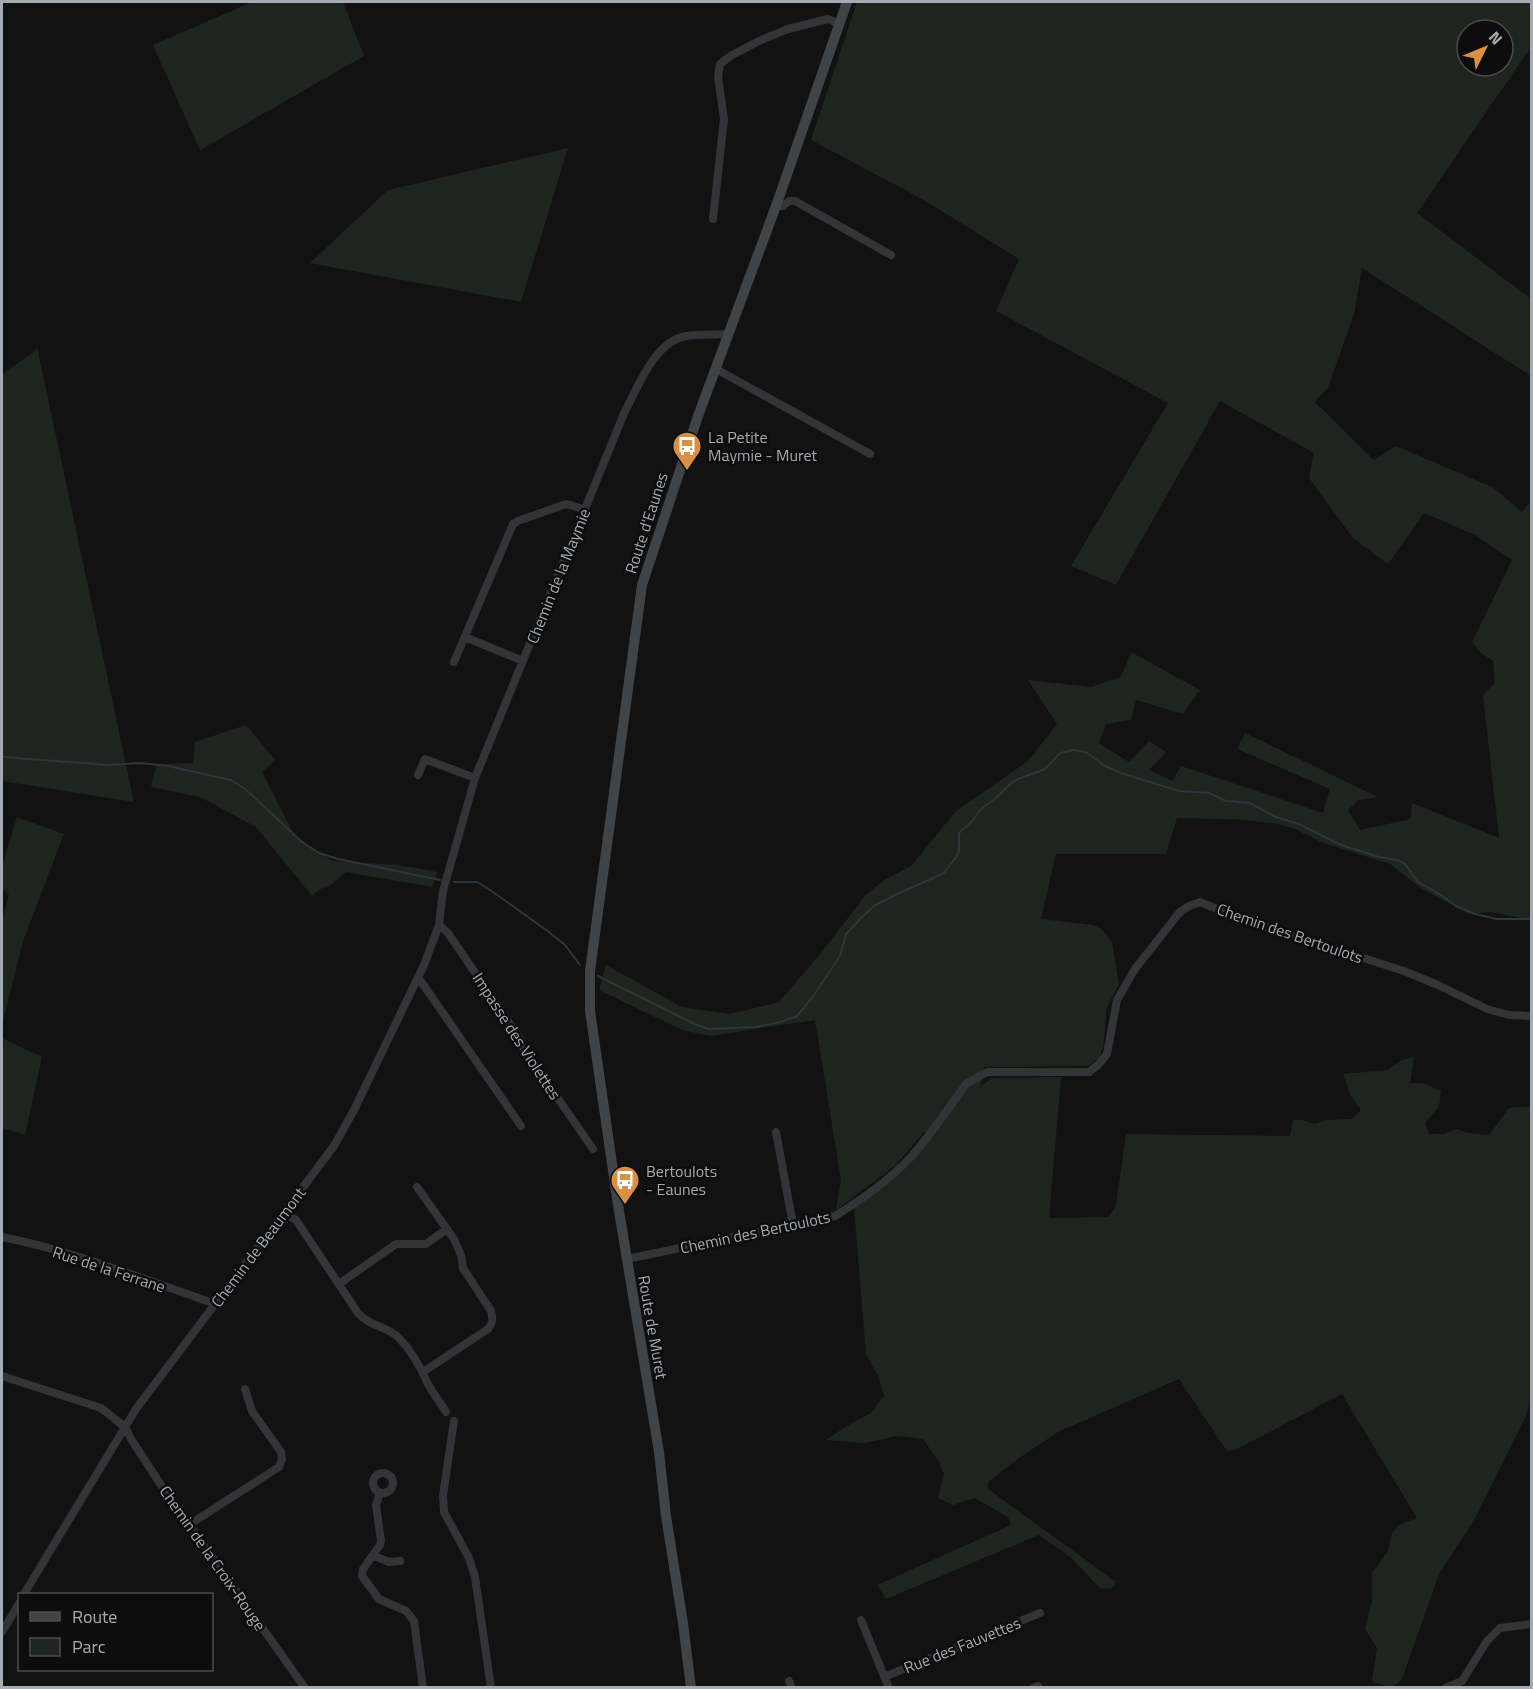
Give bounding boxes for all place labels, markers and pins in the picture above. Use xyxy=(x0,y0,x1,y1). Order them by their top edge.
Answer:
place label: La Petite Maymie - Muret xyxy=(708,425,817,467)
bus stop icon: La Petite Maymie - Muret xyxy=(671,430,703,472)
place label: Bertoulots - Eaunes xyxy=(646,1159,717,1201)
bus stop icon: Bertoulots - Eaunes xyxy=(609,1164,641,1206)

